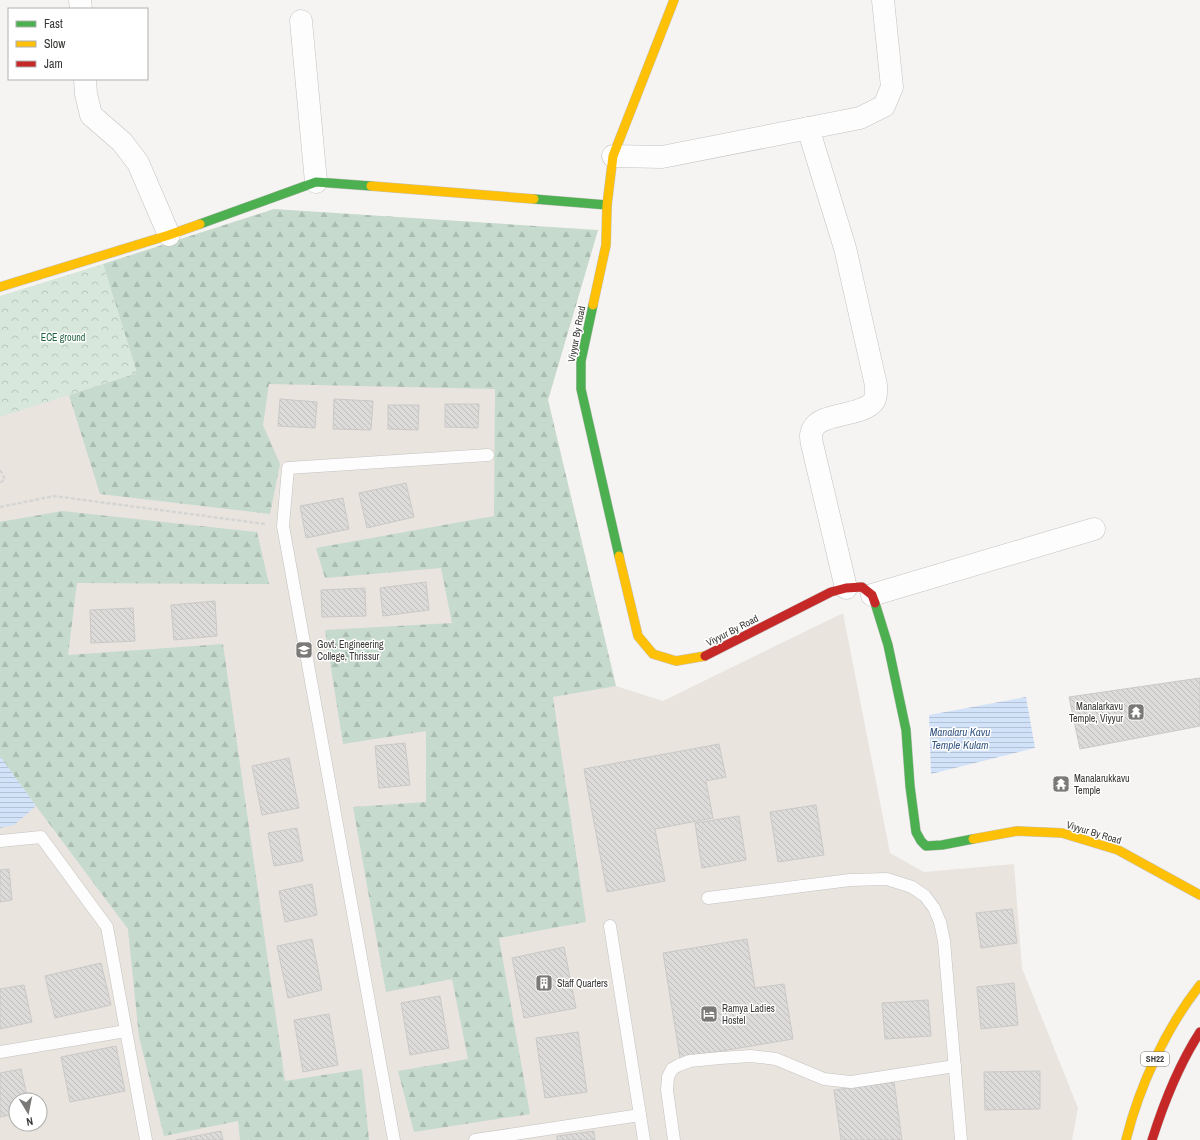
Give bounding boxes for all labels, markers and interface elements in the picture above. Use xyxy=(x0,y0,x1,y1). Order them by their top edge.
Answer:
legend xyxy=(8,8,148,80)
text: Fast xyxy=(44,16,63,32)
text: Slow xyxy=(44,36,66,52)
text: Jam xyxy=(44,56,63,72)
street label: Viyyur By Road xyxy=(565,305,588,363)
park label: ECE ground xyxy=(41,331,85,344)
street label: Viyyur By Road xyxy=(704,612,761,649)
place label: Govt. Engineering College, Thrissur xyxy=(317,638,384,663)
school or university icon: Govt. Engineering College, Thrissur xyxy=(294,640,314,660)
place label: Manalarkavu Temple, Viyyur xyxy=(1069,700,1123,725)
temple icon: Manalarkavu Temple, Viyyur xyxy=(1126,702,1146,722)
water label: Manalaru Kavu Temple Kulam xyxy=(930,725,990,752)
place label: Manalarukkavu Temple xyxy=(1074,772,1130,797)
temple icon: Manalarukkavu Temple xyxy=(1051,774,1071,794)
street label: Viyyur By Road xyxy=(1065,818,1123,847)
building icon: Staff Quarters xyxy=(534,973,554,993)
place label: Staff Quarters xyxy=(557,977,608,990)
place label: Ramya Ladies Hostel xyxy=(722,1002,775,1027)
hotel icon: Ramya Ladies Hostel xyxy=(699,1004,719,1024)
road number: SH22 xyxy=(1141,1052,1169,1066)
north arrow xyxy=(8,1092,48,1132)
text: N xyxy=(25,1114,34,1129)

